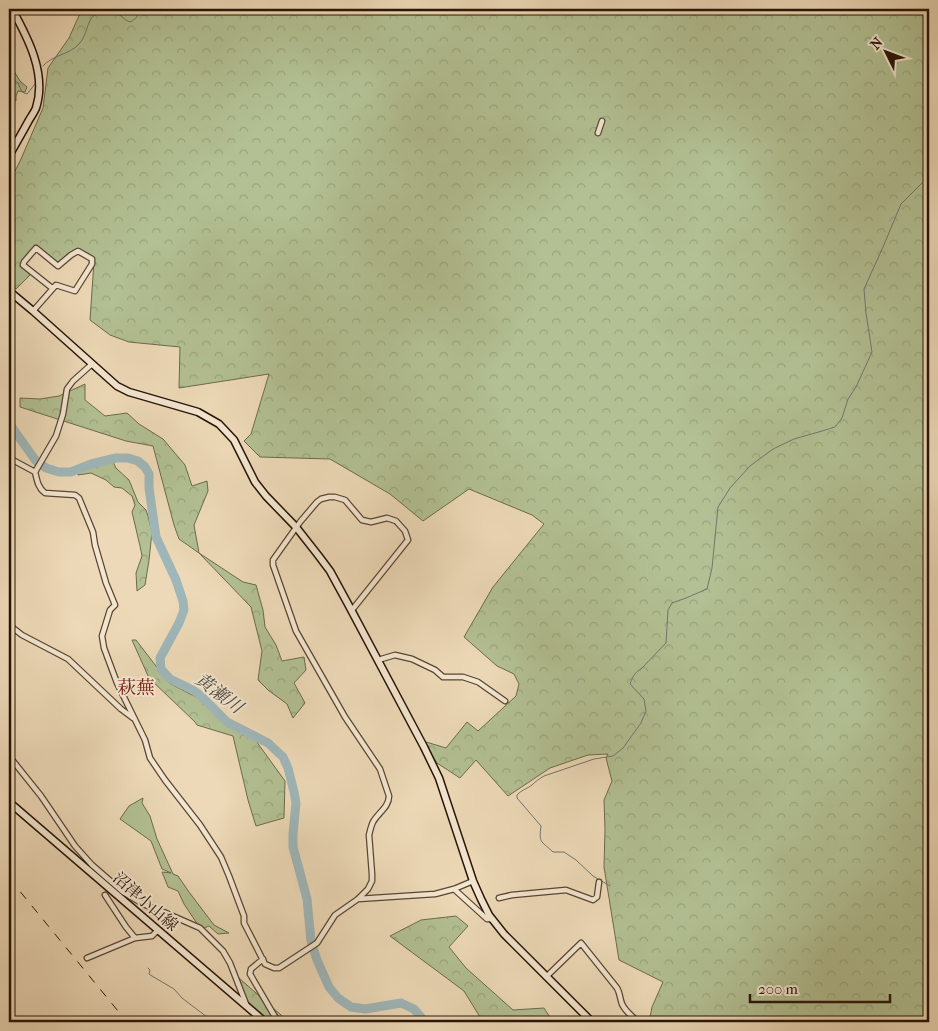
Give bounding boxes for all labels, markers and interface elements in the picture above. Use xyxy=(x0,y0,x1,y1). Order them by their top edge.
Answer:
north arrow xyxy=(860,28,910,78)
text: N xyxy=(867,34,887,53)
water label: 黄瀬川 xyxy=(191,669,248,719)
district label: 萩蕪 xyxy=(117,677,155,699)
street label: 沼津小山線 xyxy=(109,868,182,935)
scale bar xyxy=(750,971,890,1003)
text: 200 m xyxy=(758,980,798,998)

